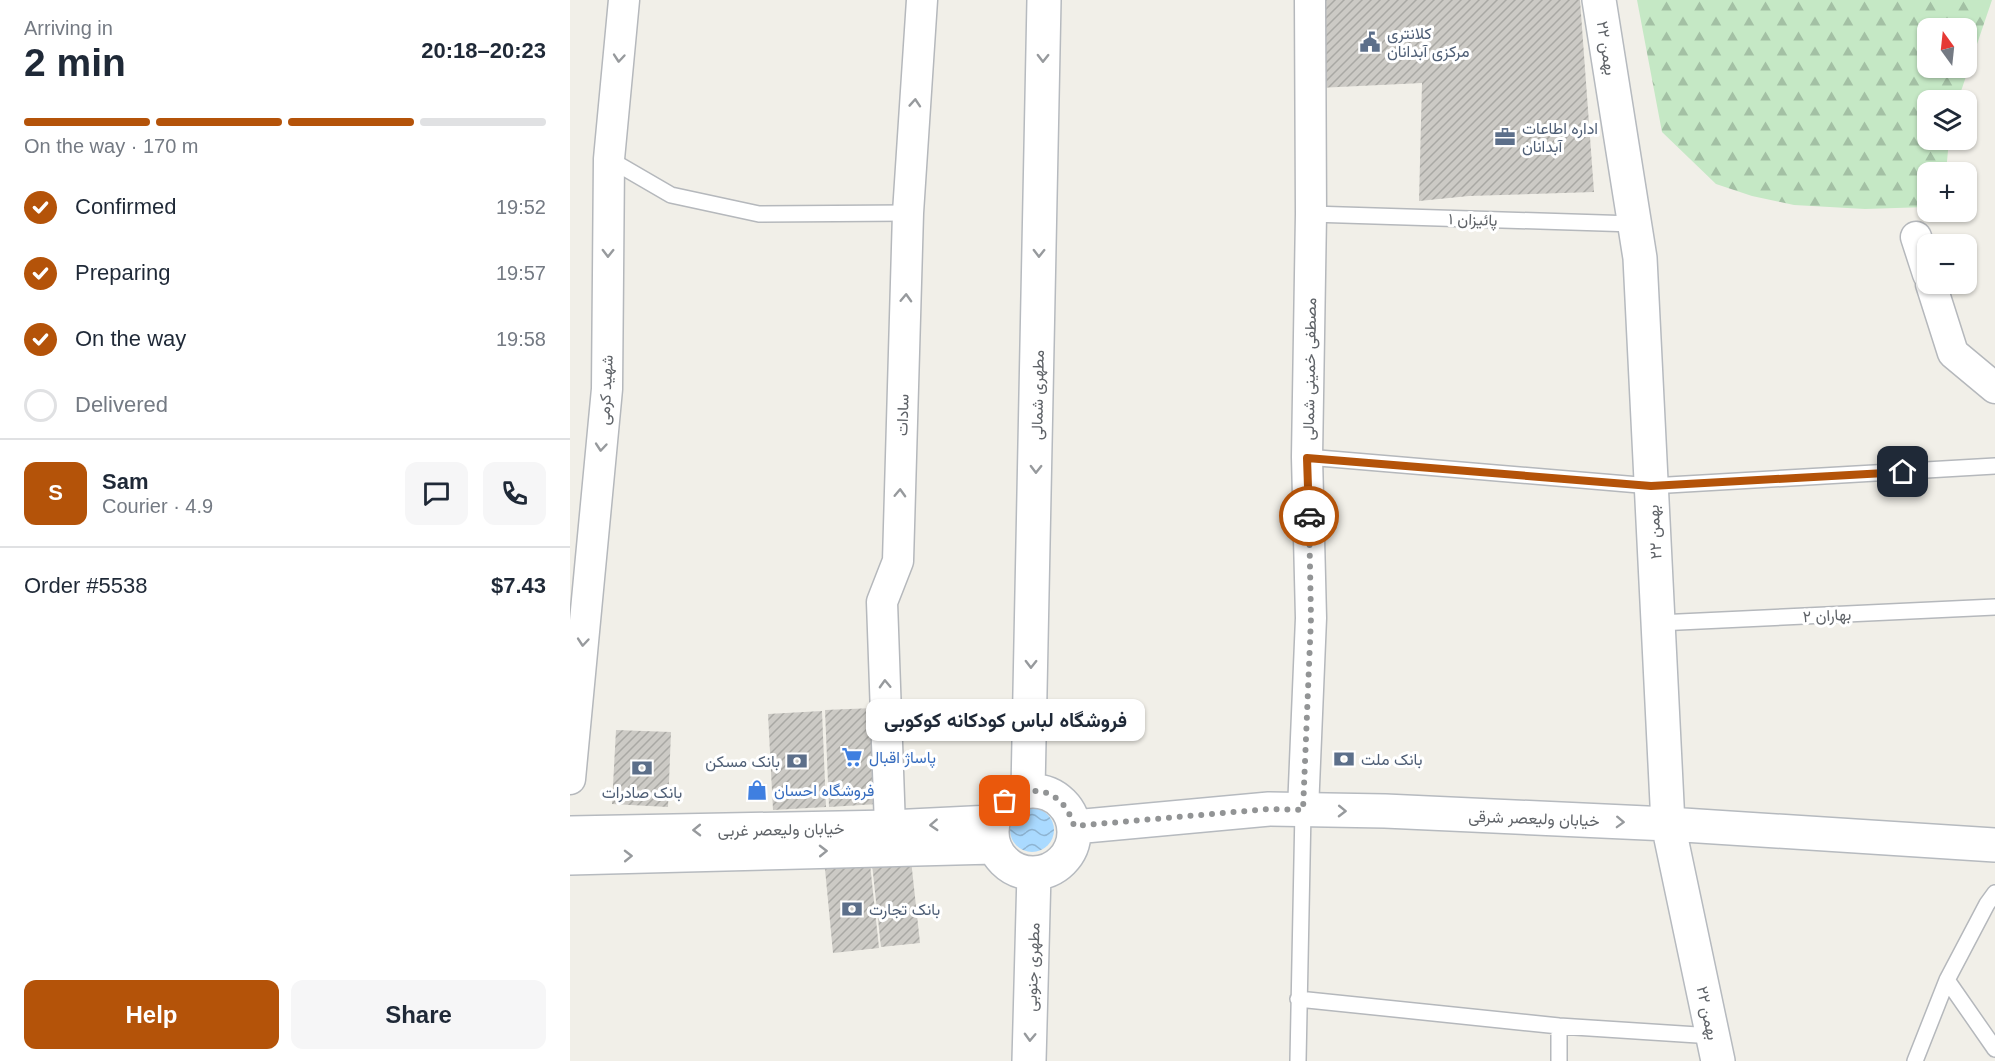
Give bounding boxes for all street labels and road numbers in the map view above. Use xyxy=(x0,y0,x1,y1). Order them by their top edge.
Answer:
street label: ۲۲ بهمن xyxy=(1592,20,1619,77)
street label: پائیزان ۱ xyxy=(1448,210,1498,232)
street label: مصطفی خمینی شمالی xyxy=(1300,297,1321,441)
street label: مطهری شمالی xyxy=(1028,350,1049,440)
street label: شهید کرمی xyxy=(595,354,618,426)
street label: سادات xyxy=(893,394,912,436)
street label: ۲۲ بهمن xyxy=(1645,504,1666,560)
street label: بهاران ۲ xyxy=(1802,606,1852,627)
street label: خیابان ولیعصر شرقی xyxy=(1468,808,1600,831)
street label: خیابان ولیعصر غربی xyxy=(718,820,845,841)
street label: مطهری جنوبی xyxy=(1022,922,1045,1012)
street label: ۲۲ بهمن xyxy=(1692,985,1722,1042)

